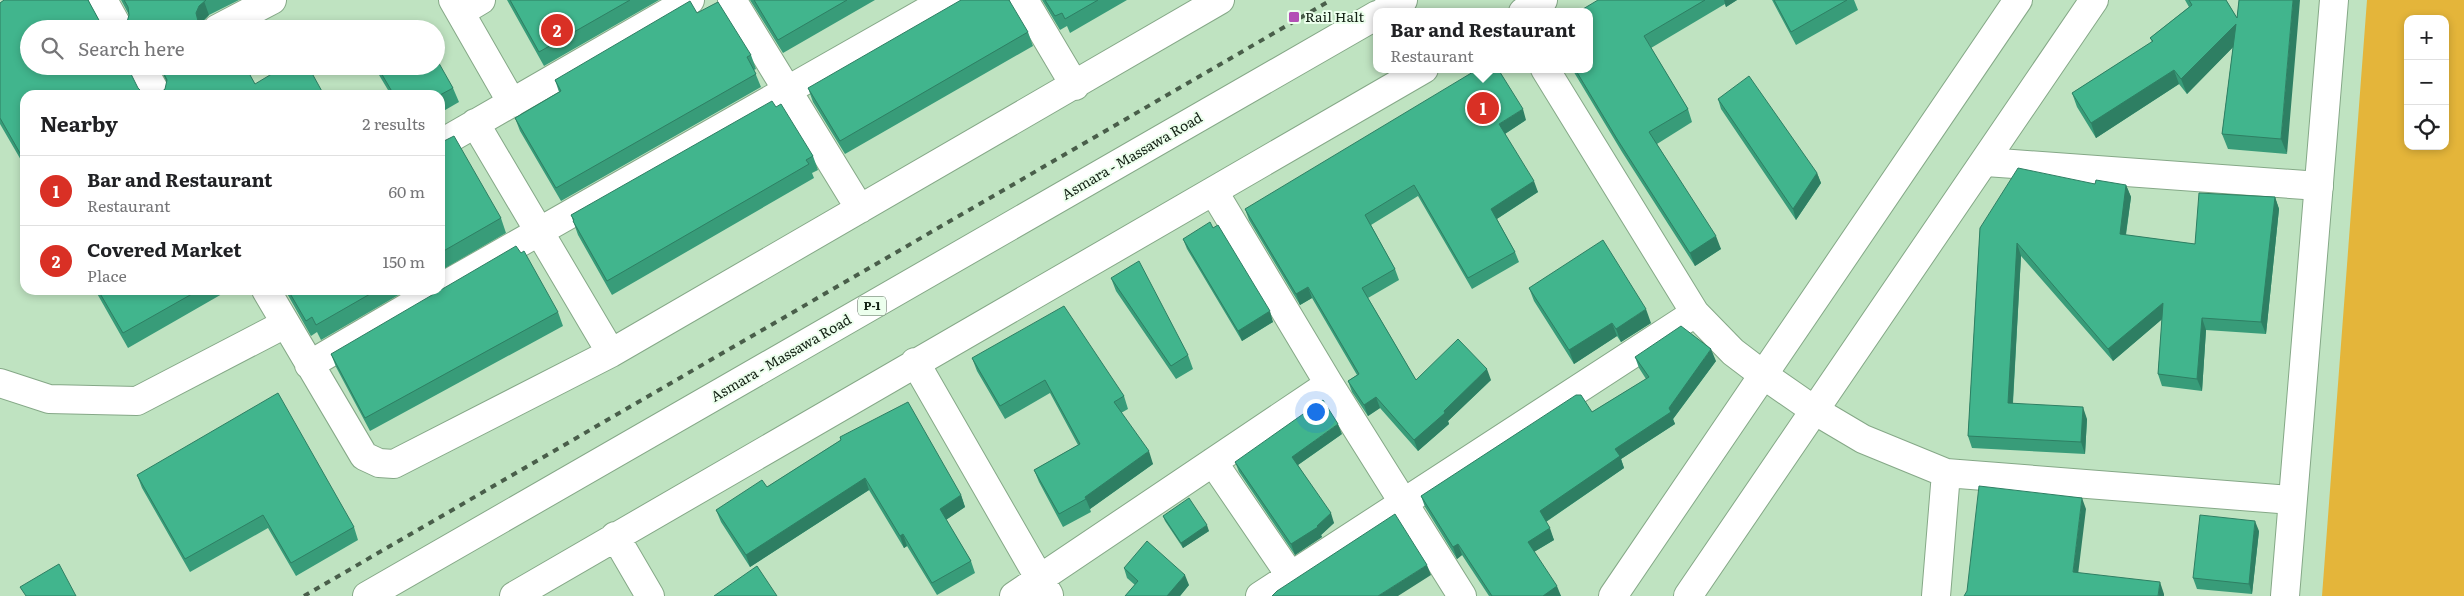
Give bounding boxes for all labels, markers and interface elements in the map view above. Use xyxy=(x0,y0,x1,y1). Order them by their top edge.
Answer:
place label: Rail Halt xyxy=(1305,6,1364,26)
popup xyxy=(1373,8,1593,73)
marker: Rail Halt xyxy=(1287,10,1301,24)
pin: 2 xyxy=(541,11,573,49)
text: Bar and Restaurant xyxy=(1390,15,1576,43)
map controls xyxy=(2404,15,2449,150)
button: + xyxy=(2404,15,2449,60)
search box xyxy=(20,20,445,75)
icon: search xyxy=(38,34,66,62)
text: Search here xyxy=(78,34,185,62)
text: Restaurant xyxy=(1390,43,1474,67)
button: − xyxy=(2404,60,2449,105)
pin: 1 xyxy=(1467,89,1499,127)
button: locate xyxy=(2404,105,2449,150)
street label: Asmara - Massawa Road xyxy=(1057,106,1206,204)
text: Nearby xyxy=(40,107,118,138)
text: 2 results xyxy=(362,111,425,135)
text: Bar and Restaurant xyxy=(87,165,272,193)
text: 1 xyxy=(53,179,59,203)
text: 60 m xyxy=(388,179,425,203)
text: Restaurant xyxy=(87,193,171,217)
text: Covered Market xyxy=(87,235,242,263)
text: 2 xyxy=(52,249,60,273)
text: 150 m xyxy=(382,249,425,273)
text: Place xyxy=(87,263,127,287)
road number: P-1 xyxy=(858,296,886,316)
street label: Asmara - Massawa Road xyxy=(706,308,855,406)
your location xyxy=(1303,399,1329,425)

